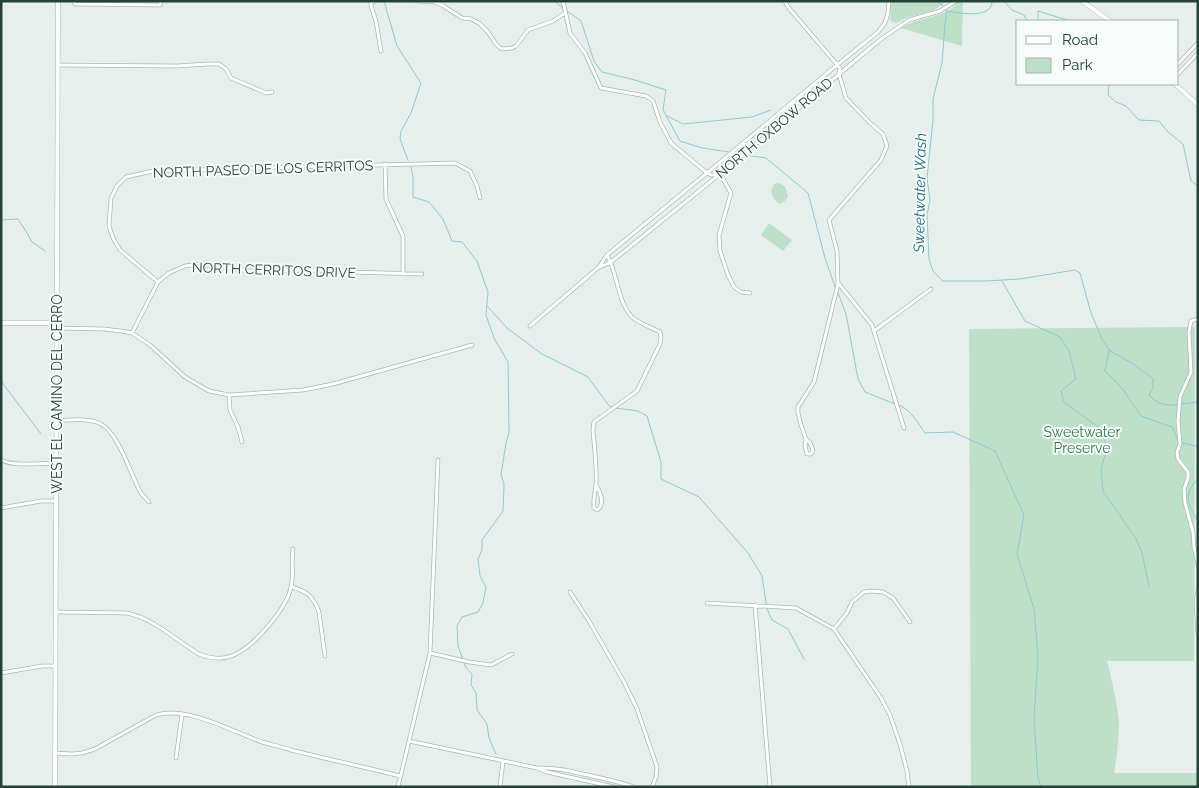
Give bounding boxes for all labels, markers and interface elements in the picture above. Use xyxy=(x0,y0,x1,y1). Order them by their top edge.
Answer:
legend xyxy=(1016,20,1179,85)
text: Road xyxy=(1062,31,1098,49)
text: Park xyxy=(1062,56,1093,74)
street label: NORTH OXBOW ROAD xyxy=(712,74,836,182)
water label: Sweetwater Wash xyxy=(910,133,930,254)
street label: NORTH PASEO DE LOS CERRITOS xyxy=(152,157,374,181)
street label: NORTH CERRITOS DRIVE xyxy=(192,259,356,281)
street label: WEST EL CAMINO DEL CERRO xyxy=(49,294,65,494)
park label: Sweetwater Preserve xyxy=(1044,424,1121,456)

